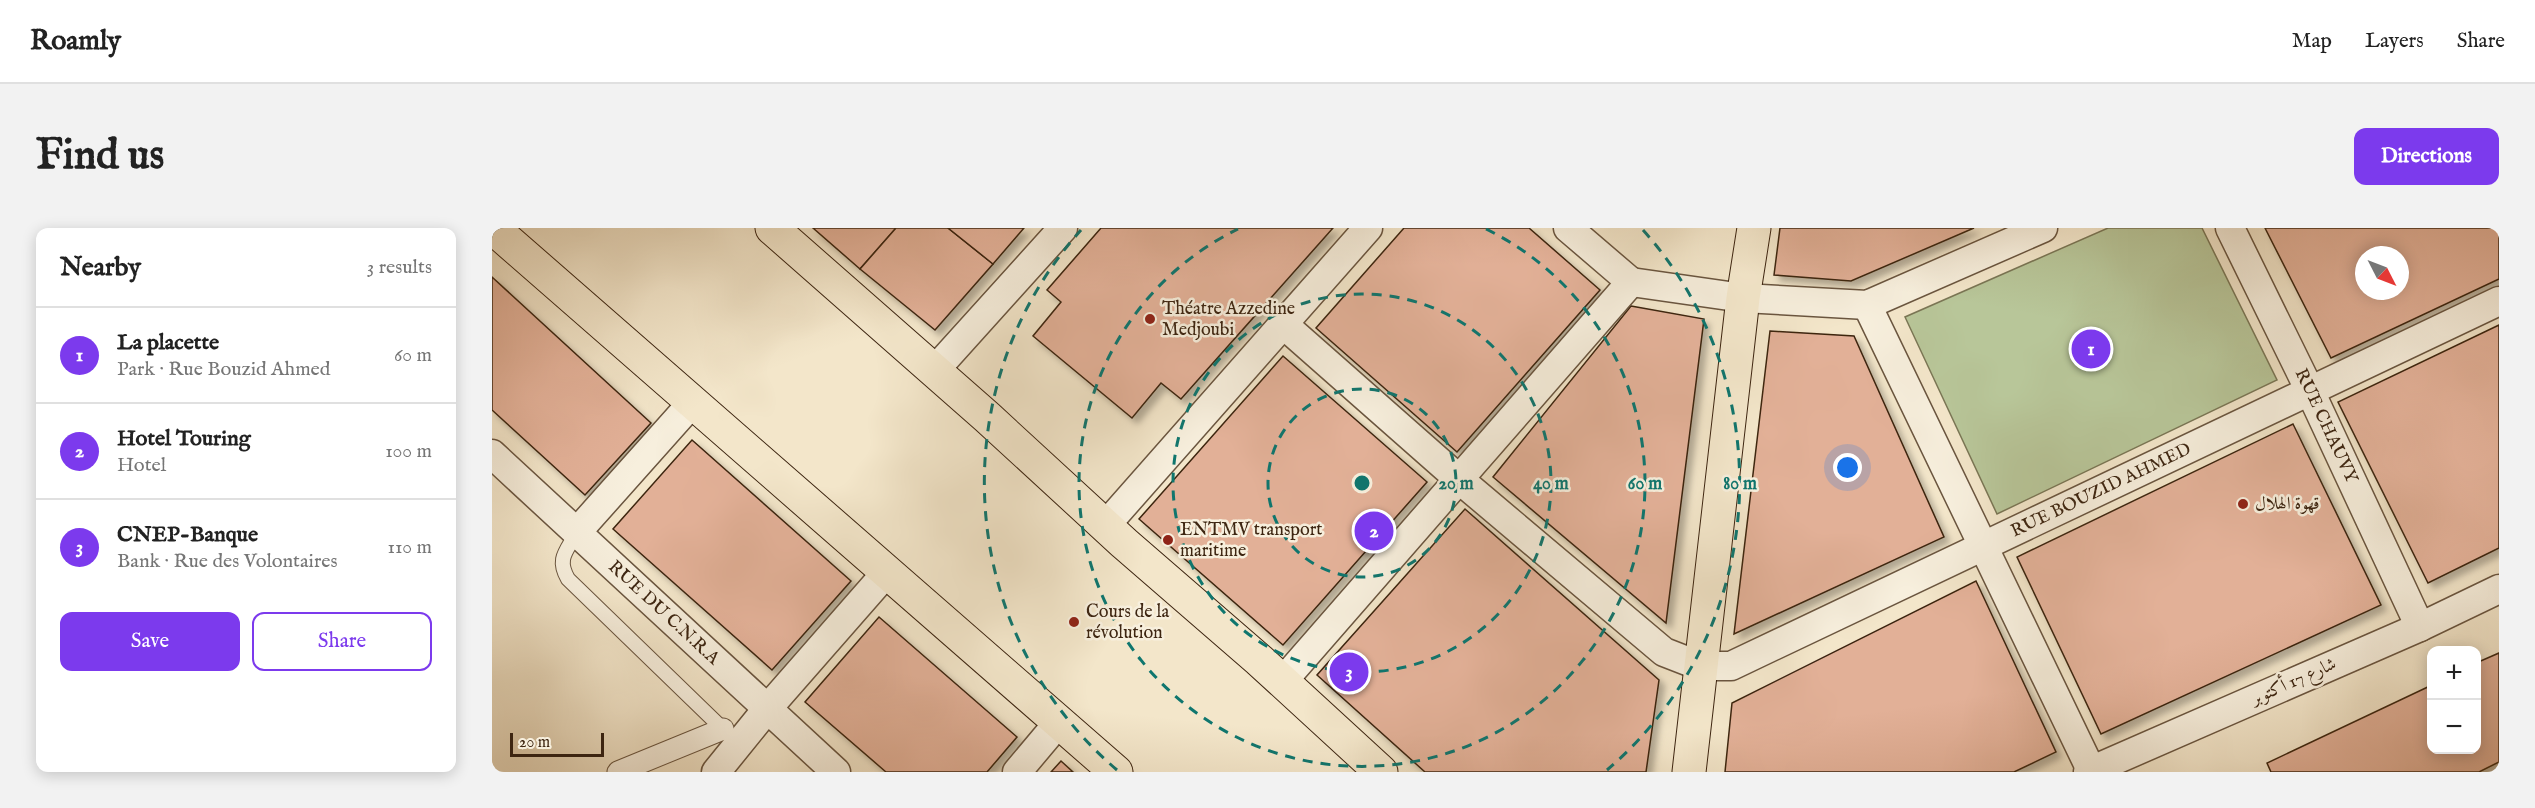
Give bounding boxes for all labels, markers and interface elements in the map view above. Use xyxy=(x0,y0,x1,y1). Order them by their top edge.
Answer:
text: Roamly xyxy=(30,24,121,59)
text: Map xyxy=(2292,28,2332,55)
text: Layers xyxy=(2365,28,2424,55)
text: Share xyxy=(2457,28,2505,55)
button: Directions xyxy=(2354,128,2499,185)
text: Find us xyxy=(36,130,164,183)
north arrow xyxy=(2355,246,2409,300)
text: Nearby xyxy=(60,251,141,284)
text: 3 results xyxy=(367,255,432,280)
place label: Théatre Azzedine Medjoubi xyxy=(1162,298,1295,342)
marker: Théatre Azzedine Medjoubi xyxy=(1143,312,1157,326)
pin: 1 xyxy=(2072,326,2110,372)
text: La placette xyxy=(117,329,219,357)
text: 1 xyxy=(76,343,83,368)
text: 60 m xyxy=(394,343,432,368)
text: Park · Rue Bouzid Ahmed xyxy=(117,357,330,382)
street label: RUE CHAUVY xyxy=(2289,365,2363,488)
text: Hotel Touring xyxy=(117,425,251,453)
street label: RUE BOUZID AHMED xyxy=(2007,438,2195,543)
text: 2 xyxy=(75,439,84,464)
text: 100 m xyxy=(385,439,432,464)
text: Hotel xyxy=(117,453,166,478)
your location xyxy=(1833,453,1862,482)
centre of rings xyxy=(1352,473,1372,493)
text: 20 m xyxy=(1438,473,1474,496)
text: 40 m xyxy=(1533,473,1569,496)
text: 60 m xyxy=(1628,473,1662,496)
text: 80 m xyxy=(1723,473,1757,496)
place label: قهوة الهلال xyxy=(2255,493,2320,516)
marker: قهوة الهلال xyxy=(2236,497,2250,511)
pin: 2 xyxy=(1354,508,1394,554)
place label: ENTMV transport maritime xyxy=(1180,519,1322,563)
text: CNEP-Banque xyxy=(117,521,258,549)
marker: ENTMV transport maritime xyxy=(1161,533,1175,547)
text: 3 xyxy=(76,535,83,560)
text: 110 m xyxy=(388,535,432,560)
text: Bank · Rue des Volontaires xyxy=(117,549,337,574)
street label: RUE DU C.N.R.A xyxy=(603,556,725,671)
place label: Cours de la révolution xyxy=(1086,601,1169,645)
button: Save xyxy=(60,612,240,671)
button: Share xyxy=(252,612,432,671)
marker: Cours de la révolution xyxy=(1067,615,1081,629)
map controls xyxy=(2427,646,2481,754)
button: + xyxy=(2427,646,2481,700)
pin: 3 xyxy=(1330,650,1368,694)
street label: شارع 17 أكتوبر xyxy=(2245,650,2341,714)
button: − xyxy=(2427,700,2481,754)
scale bar xyxy=(510,730,604,758)
text: 20 m xyxy=(519,733,550,753)

